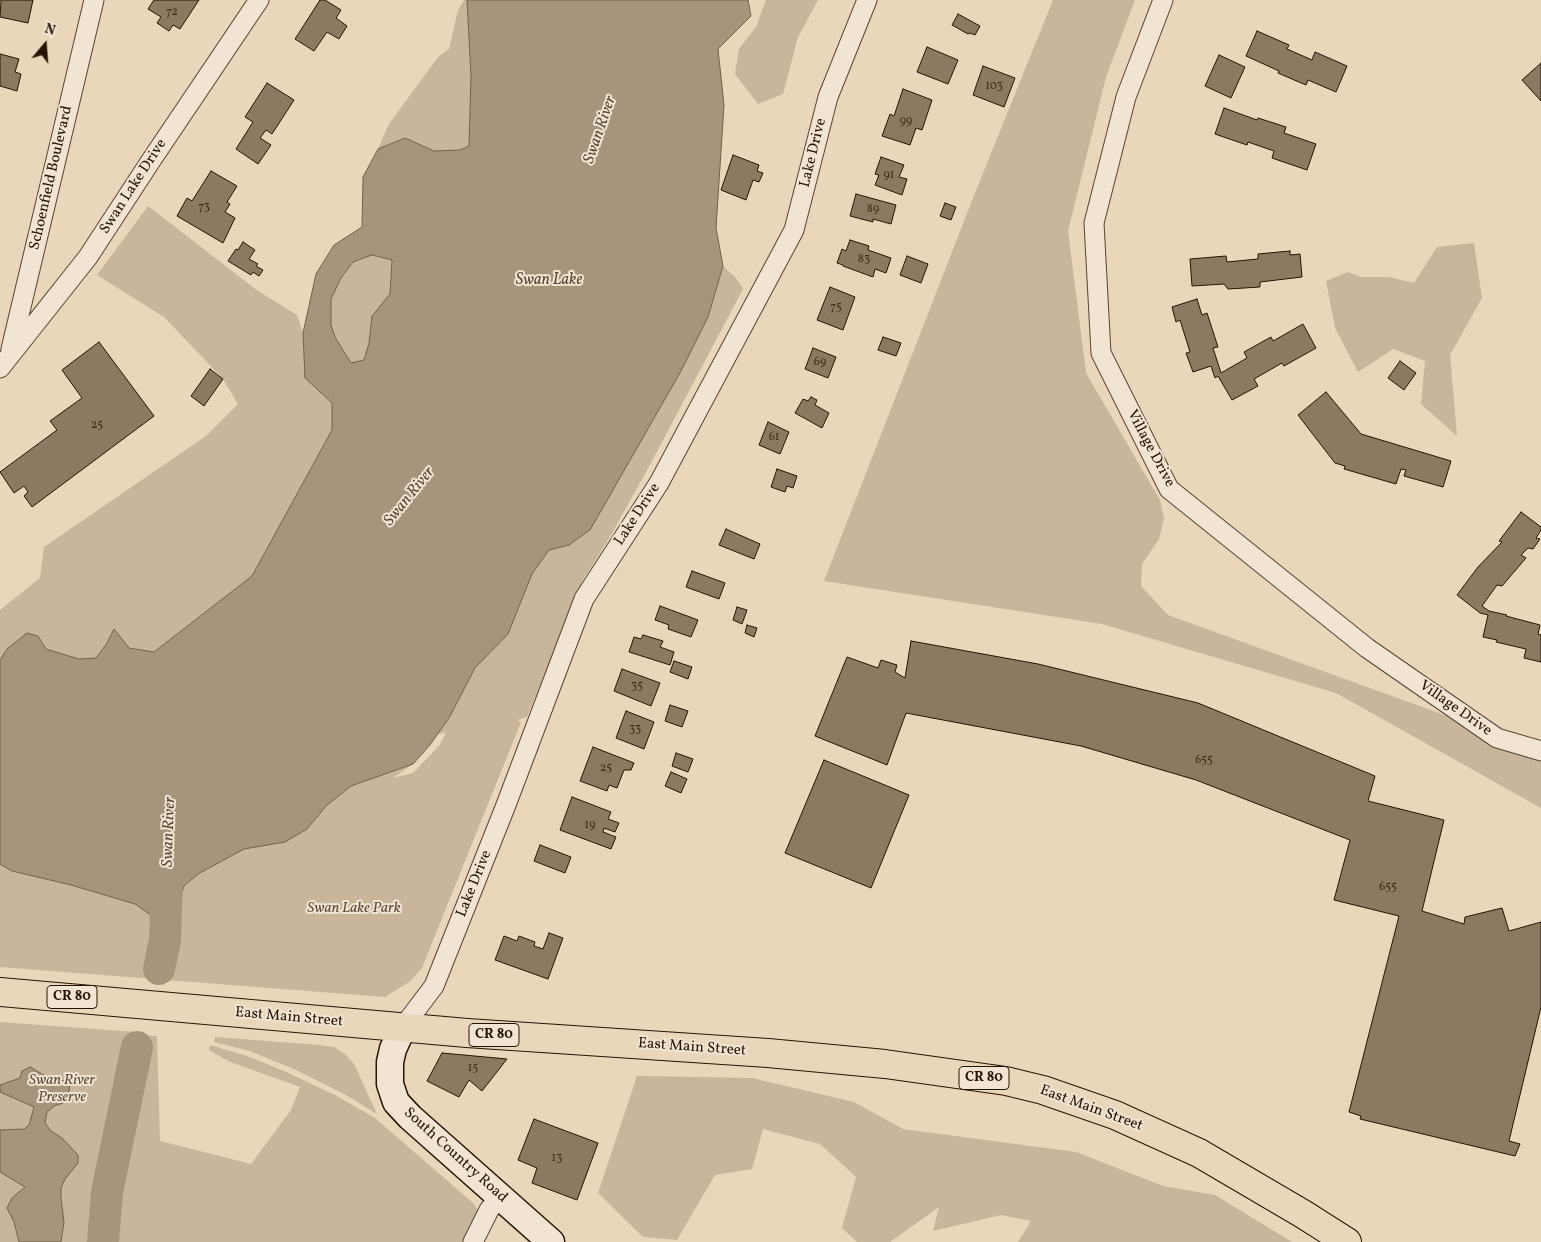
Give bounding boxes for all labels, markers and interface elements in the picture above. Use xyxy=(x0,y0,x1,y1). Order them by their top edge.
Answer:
house number: 72 xyxy=(166,6,178,20)
north arrow xyxy=(20,20,70,70)
text: N xyxy=(42,20,58,41)
house number: 103 xyxy=(985,80,1003,94)
water label: Swan River xyxy=(580,94,622,166)
street label: Schoenfield Boulevard xyxy=(27,104,77,252)
house number: 99 xyxy=(900,115,912,129)
street label: Lake Drive xyxy=(797,117,831,189)
street label: Swan Lake Drive xyxy=(97,136,171,238)
house number: 91 xyxy=(884,169,894,183)
house number: 73 xyxy=(198,201,210,215)
house number: 89 xyxy=(867,203,879,217)
house number: 83 xyxy=(858,253,870,267)
water label: Swan Lake xyxy=(516,271,582,291)
house number: 75 xyxy=(830,301,842,315)
house number: 69 xyxy=(814,356,826,370)
street label: Village Drive xyxy=(1122,407,1178,491)
house number: 25 xyxy=(91,419,103,433)
house number: 61 xyxy=(769,431,779,445)
water label: Swan River xyxy=(380,464,440,530)
street label: Lake Drive xyxy=(611,481,665,549)
street label: Village Drive xyxy=(1415,677,1495,741)
house number: 35 xyxy=(631,680,643,694)
house number: 33 xyxy=(629,723,641,737)
house number: 655 xyxy=(1195,754,1213,768)
house number: 25 xyxy=(600,762,612,776)
water label: Swan River xyxy=(159,797,181,867)
house number: 19 xyxy=(585,819,595,833)
street label: Lake Drive xyxy=(453,848,497,920)
house number: 655 xyxy=(1379,881,1397,895)
park label: Swan Lake Park xyxy=(307,900,401,918)
road number: CR 80 xyxy=(47,986,97,1009)
street label: East Main Street xyxy=(234,1004,344,1032)
road number: CR 80 xyxy=(469,1024,519,1046)
street label: East Main Street xyxy=(637,1035,747,1061)
house number: 15 xyxy=(468,1062,478,1076)
road number: CR 80 xyxy=(959,1066,1009,1090)
park label: Swan River Preserve xyxy=(29,1072,95,1107)
street label: East Main Street xyxy=(1037,1082,1145,1136)
street label: South Country Road xyxy=(399,1105,511,1207)
house number: 13 xyxy=(552,1152,562,1166)

